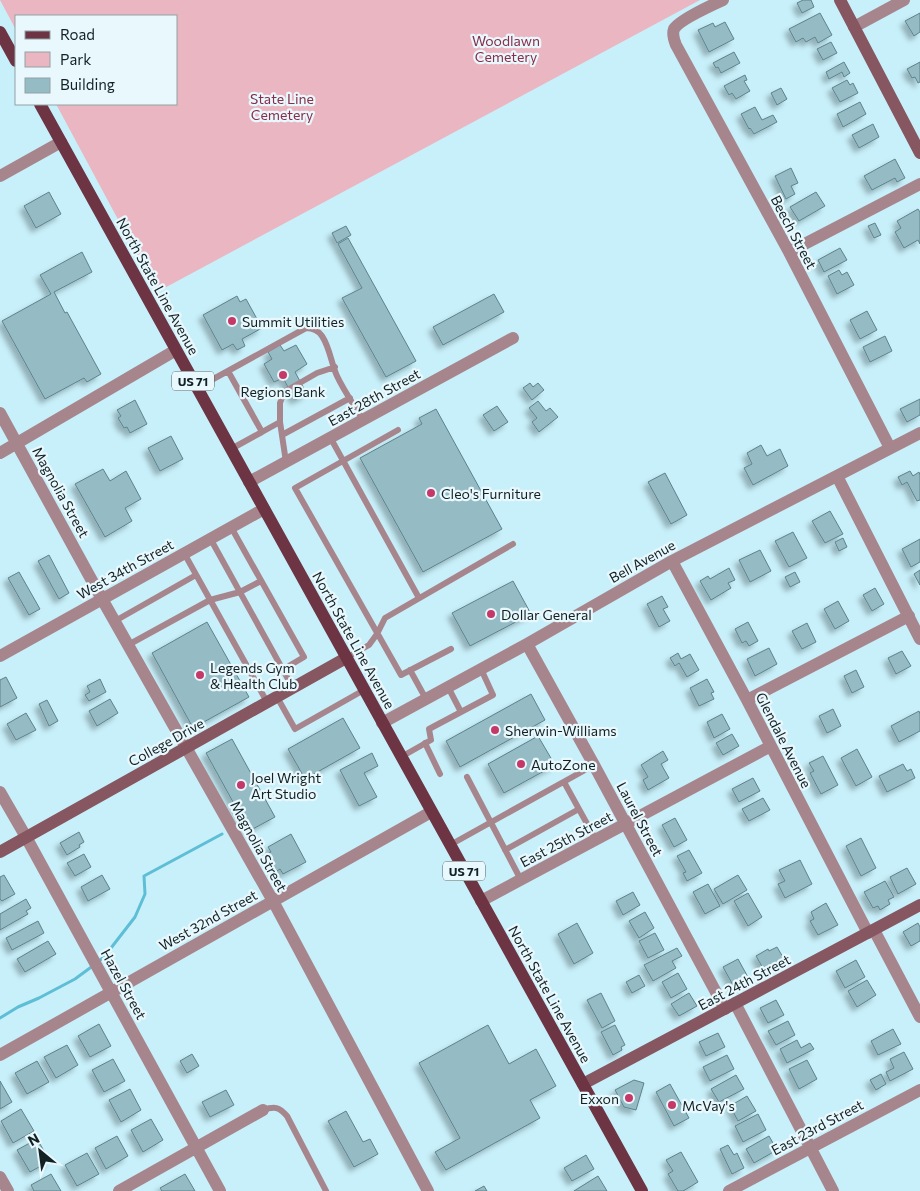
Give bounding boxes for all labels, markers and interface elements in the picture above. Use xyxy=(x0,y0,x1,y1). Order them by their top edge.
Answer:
legend xyxy=(15,15,178,105)
text: Road xyxy=(60,25,95,43)
park label: Woodlawn Cemetery xyxy=(472,32,540,65)
text: Park xyxy=(60,50,91,68)
text: Building xyxy=(60,75,115,93)
park label: State Line Cemetery xyxy=(250,90,314,123)
street label: Beech Street xyxy=(767,192,821,272)
street label: North State Line Avenue xyxy=(113,214,203,358)
place label: Summit Utilities xyxy=(242,313,344,330)
marker: Summit Utilities xyxy=(226,315,238,327)
street label: East 28th Street xyxy=(325,365,423,429)
marker: Regions Bank xyxy=(277,369,289,381)
road number: US 71 xyxy=(172,372,214,391)
place label: Regions Bank xyxy=(241,383,326,400)
street label: Magnolia Street xyxy=(29,444,93,541)
place label: Cleo's Furniture xyxy=(441,485,541,502)
marker: Cleo's Furniture xyxy=(425,487,437,499)
street label: West 34th Street xyxy=(74,535,177,603)
street label: Bell Avenue xyxy=(606,536,678,586)
street label: North State Line Avenue xyxy=(309,568,399,712)
place label: Dollar General xyxy=(501,606,592,623)
marker: Dollar General xyxy=(485,608,497,620)
place label: Legends Gym & Health Club xyxy=(210,659,297,692)
marker: Legends Gym & Health Club xyxy=(194,669,206,681)
street label: Glendale Avenue xyxy=(753,689,815,791)
street label: College Drive xyxy=(125,714,207,770)
place label: Sherwin-Williams xyxy=(505,722,617,739)
marker: Sherwin-Williams xyxy=(489,724,501,736)
place label: AutoZone xyxy=(531,756,596,773)
marker: AutoZone xyxy=(515,758,527,770)
place label: Joel Wright Art Studio xyxy=(251,769,321,802)
marker: Joel Wright Art Studio xyxy=(235,779,247,791)
street label: Laurel Street xyxy=(613,779,667,859)
street label: Magnolia Street xyxy=(227,798,291,895)
street label: East 25th Street xyxy=(517,807,615,870)
road number: US 71 xyxy=(443,861,485,880)
street label: West 32nd Street xyxy=(156,886,260,954)
street label: North State Line Avenue xyxy=(505,922,595,1066)
street label: Hazel Street xyxy=(98,946,150,1022)
street label: East 24th Street xyxy=(695,950,793,1014)
place label: Exxon xyxy=(580,1090,619,1107)
marker: Exxon xyxy=(623,1092,635,1104)
street label: East 23rd Street xyxy=(768,1095,866,1158)
place label: McVay's xyxy=(682,1097,735,1114)
marker: McVay's xyxy=(666,1099,678,1111)
north arrow xyxy=(15,1126,65,1176)
text: N xyxy=(25,1129,42,1149)

